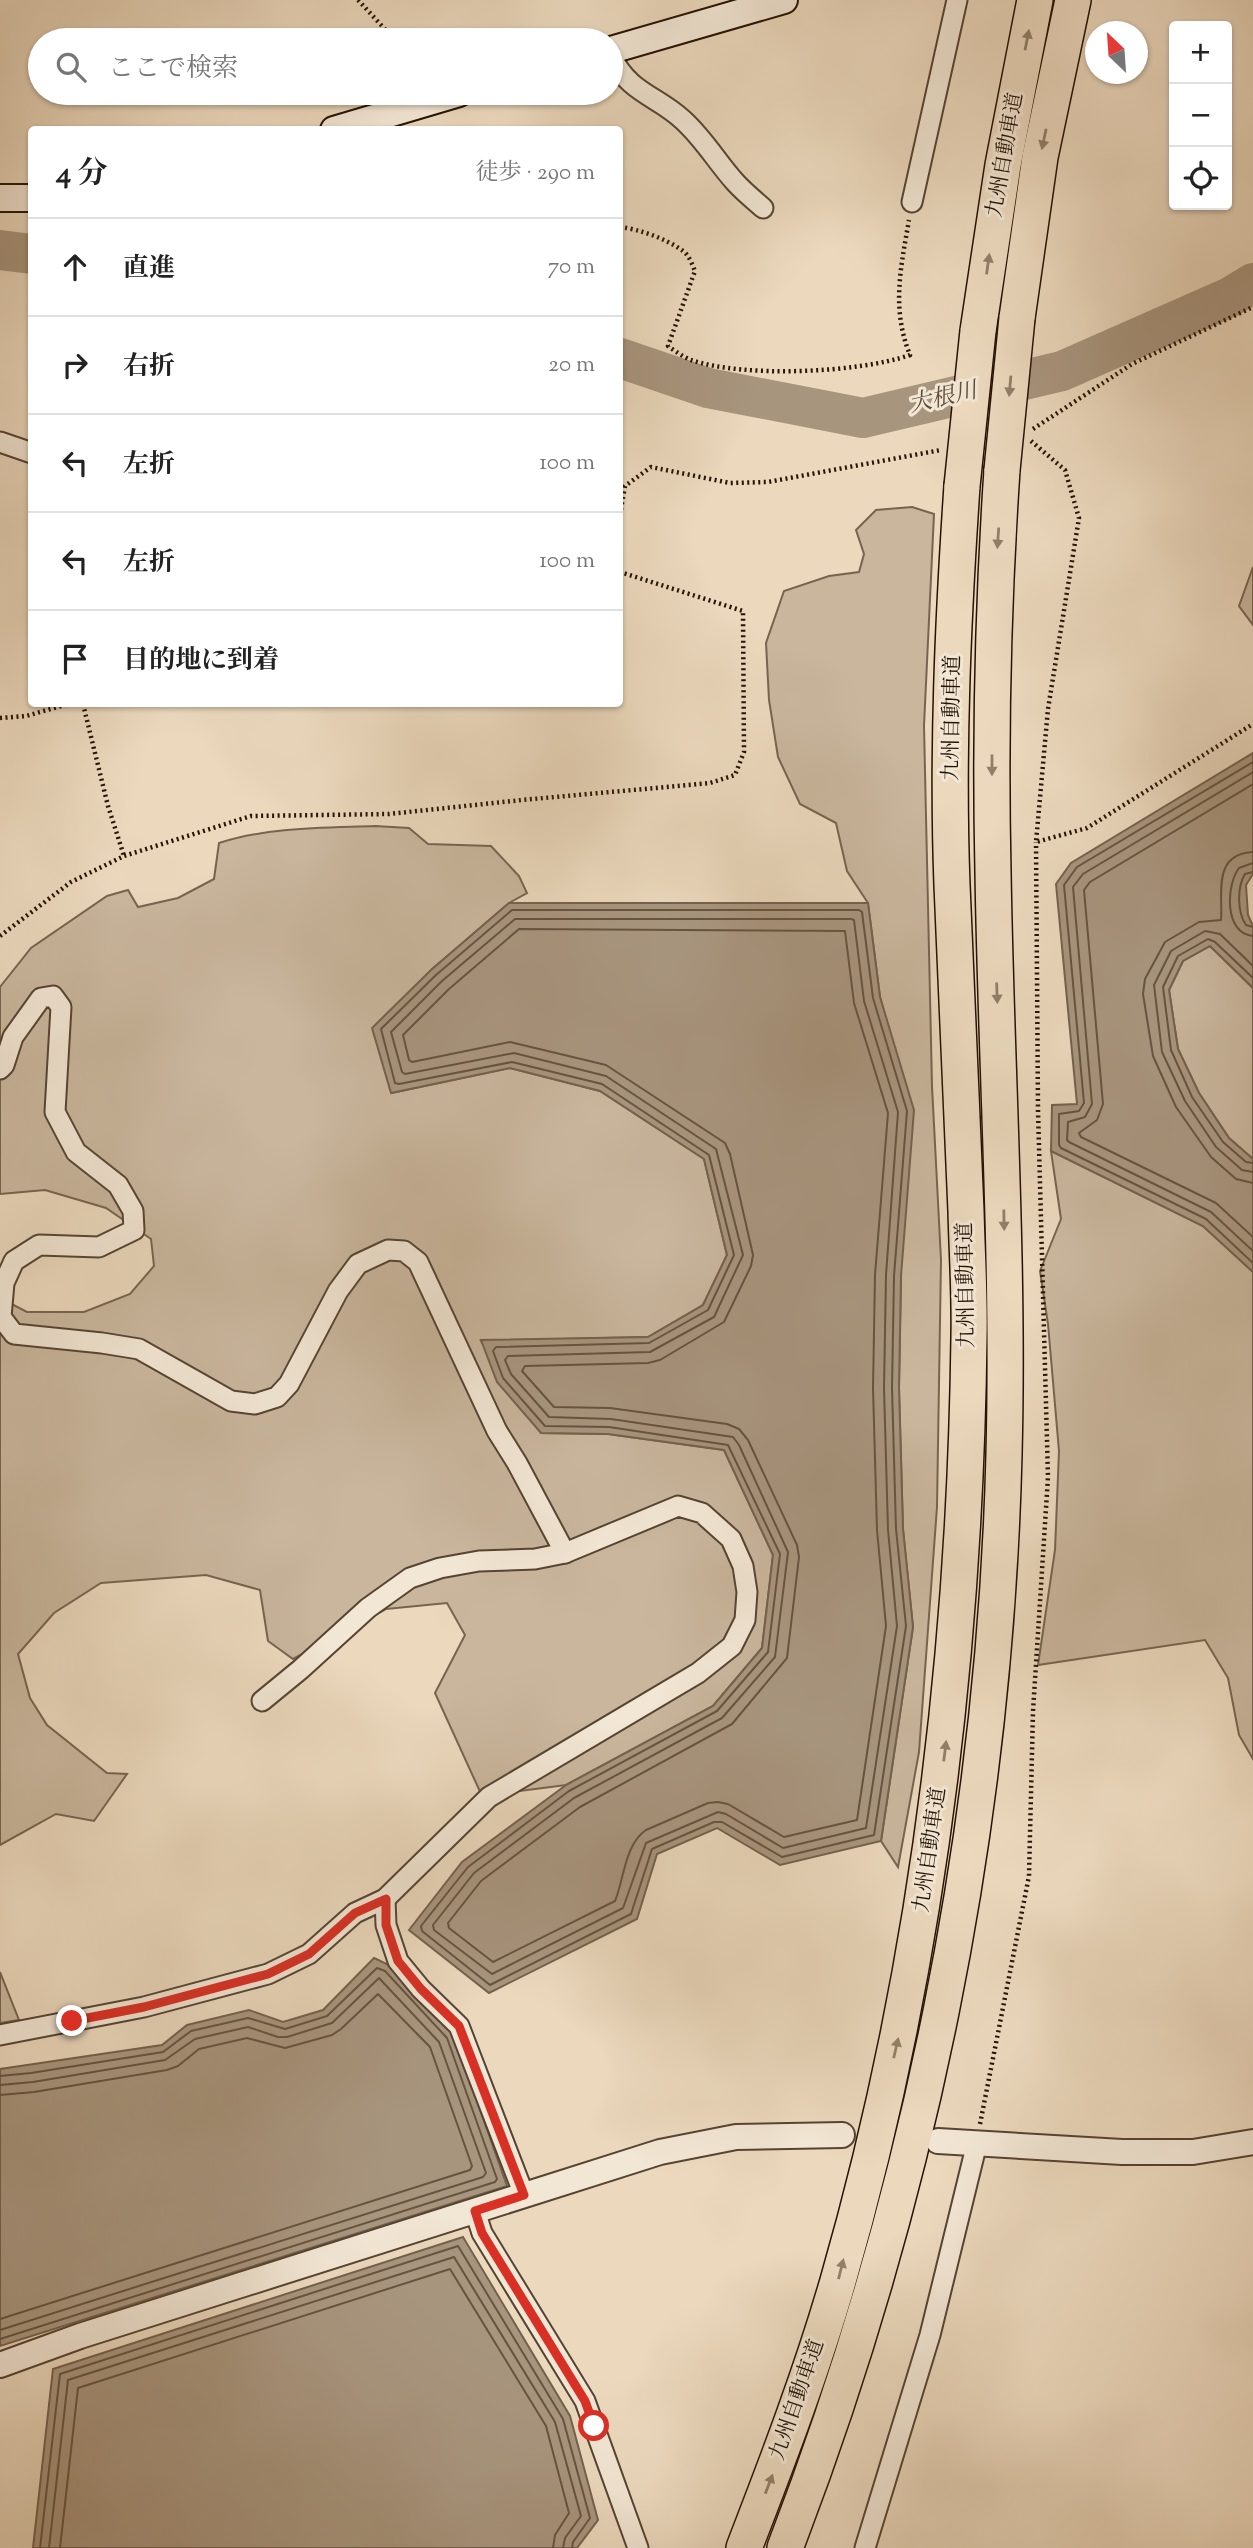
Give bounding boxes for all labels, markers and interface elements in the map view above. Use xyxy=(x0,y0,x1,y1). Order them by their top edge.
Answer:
north arrow xyxy=(1085,21,1148,84)
map controls xyxy=(1169,21,1232,210)
button: + xyxy=(1169,21,1232,84)
search box xyxy=(28,28,623,105)
one-way arrow xyxy=(1022,29,1033,51)
icon: search xyxy=(52,48,90,86)
text: ここで検索 xyxy=(108,51,238,88)
button: − xyxy=(1169,84,1232,147)
street label: 九州自動車道 xyxy=(980,90,1032,220)
one-way arrow xyxy=(1039,128,1050,150)
button: locate xyxy=(1169,147,1232,210)
text: 4 分 xyxy=(56,153,108,196)
text: 徒歩 · 290 m xyxy=(475,157,595,190)
icon: ahead xyxy=(56,248,94,286)
text: 直進 xyxy=(123,251,175,288)
text: 70 m xyxy=(548,251,595,284)
one-way arrow xyxy=(983,253,994,275)
icon: right xyxy=(56,346,94,384)
text: 右折 xyxy=(123,349,175,386)
text: 20 m xyxy=(548,349,595,382)
water label: 大根川 xyxy=(906,374,983,423)
one-way arrow xyxy=(1004,375,1015,397)
icon: left xyxy=(56,444,94,482)
text: 左折 xyxy=(123,447,175,484)
text: 100 m xyxy=(539,447,595,480)
one-way arrow xyxy=(992,527,1003,549)
icon: left xyxy=(56,542,94,580)
text: 左折 xyxy=(123,545,175,582)
text: 100 m xyxy=(539,545,595,578)
icon: arrive xyxy=(56,640,94,678)
text: 目的地に到着 xyxy=(123,643,279,680)
street label: 九州自動車道 xyxy=(937,655,969,781)
one-way arrow xyxy=(986,755,998,777)
one-way arrow xyxy=(991,982,1002,1004)
one-way arrow xyxy=(998,1209,1009,1231)
street label: 九州自動車道 xyxy=(951,1222,983,1348)
one-way arrow xyxy=(939,1740,950,1762)
street label: 九州自動車道 xyxy=(907,1786,955,1914)
route end xyxy=(56,2005,87,2036)
one-way arrow xyxy=(890,2037,901,2059)
one-way arrow xyxy=(836,2258,847,2280)
street label: 九州自動車道 xyxy=(763,2336,833,2464)
route start xyxy=(578,2410,609,2441)
one-way arrow xyxy=(763,2474,774,2495)

